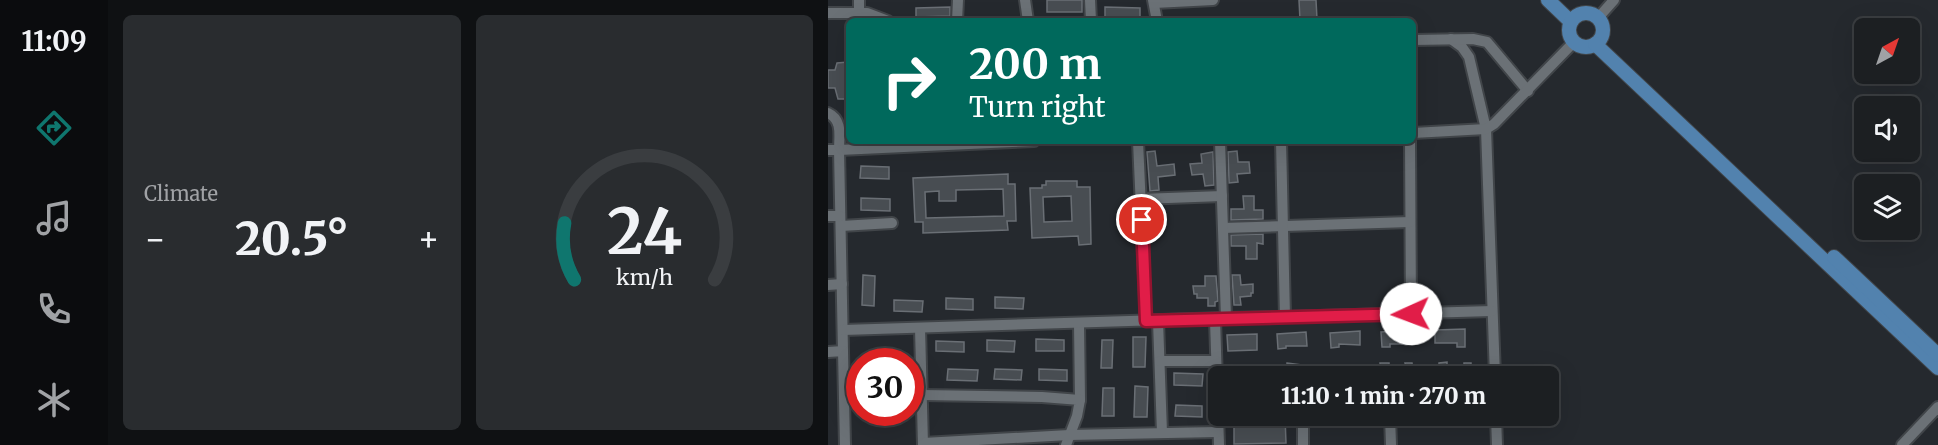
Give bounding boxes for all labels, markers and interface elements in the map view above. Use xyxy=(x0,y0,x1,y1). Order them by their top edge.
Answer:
north arrow xyxy=(1854,18,1920,84)
map controls xyxy=(1854,18,1920,240)
text: 11:09 xyxy=(21,24,87,58)
text: 200 m xyxy=(969,38,1101,90)
icon: right xyxy=(870,42,948,120)
text: Turn right xyxy=(969,90,1106,124)
button: sound xyxy=(1854,96,1920,162)
icon: directions xyxy=(33,107,75,149)
button: layers xyxy=(1854,174,1920,240)
text: Climate xyxy=(144,181,218,206)
text: 24 xyxy=(607,193,682,271)
pin xyxy=(1116,194,1167,245)
icon: music xyxy=(33,197,75,239)
icon: arrive xyxy=(1125,203,1158,236)
text: 20.5° xyxy=(235,211,349,267)
text: − xyxy=(144,219,166,260)
text: + xyxy=(417,219,440,260)
text: km/h xyxy=(616,264,673,291)
position arrow xyxy=(1379,282,1443,346)
icon: phone xyxy=(33,288,75,330)
speed limit sign: 30 xyxy=(846,348,924,426)
icon: climate xyxy=(33,379,75,421)
text: 11:10 · 1 min · 270 m xyxy=(1281,382,1486,410)

